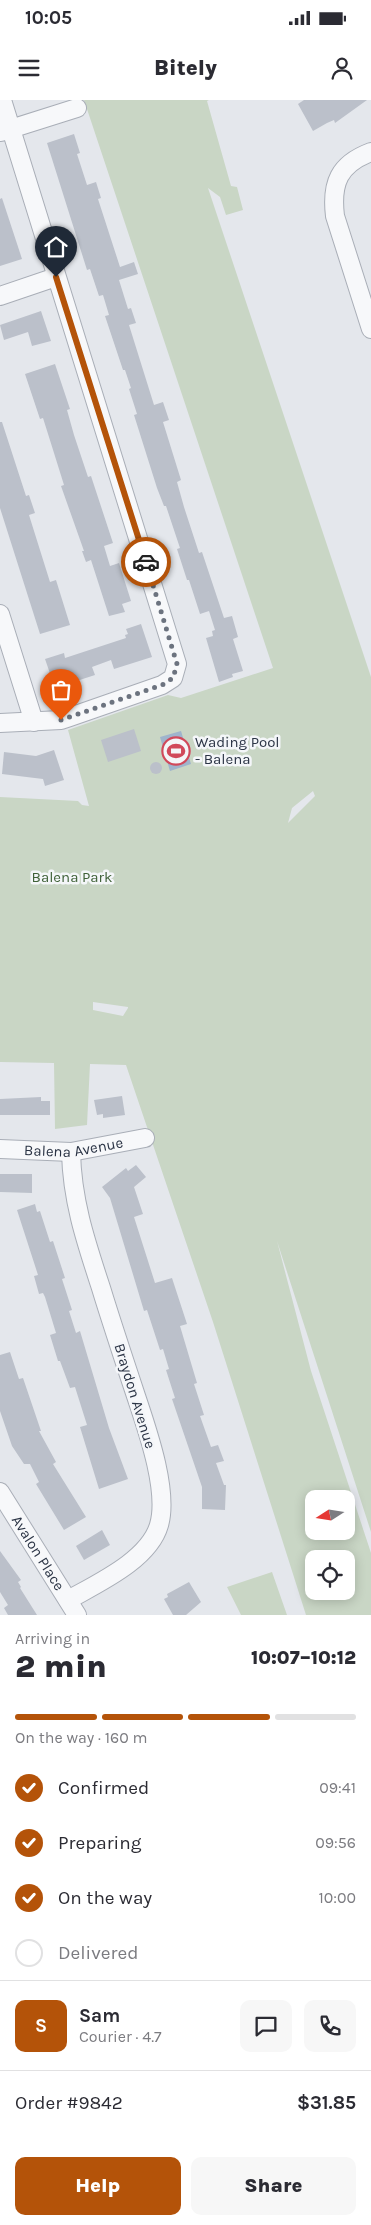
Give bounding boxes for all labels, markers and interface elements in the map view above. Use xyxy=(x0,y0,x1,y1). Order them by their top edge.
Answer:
text: 10:05 xyxy=(25,7,72,29)
icon: menu xyxy=(15,54,43,82)
icon: person xyxy=(328,54,356,82)
text: Bitely xyxy=(154,55,217,81)
pin xyxy=(35,226,77,277)
icon: home xyxy=(42,233,70,261)
courier xyxy=(121,537,171,587)
icon: car xyxy=(132,548,160,576)
pin xyxy=(40,669,82,720)
icon: bag xyxy=(47,676,75,704)
place label: Wading Pool - Balena xyxy=(195,733,280,768)
sports icon: Wading Pool - Balena xyxy=(161,736,191,766)
park label: Balena Park xyxy=(32,868,112,886)
street label: Balena Avenue xyxy=(24,1133,125,1161)
street label: Braydon Avenue xyxy=(110,1341,160,1451)
north arrow xyxy=(305,1490,355,1540)
map controls xyxy=(305,1490,355,1600)
street label: Avalon Place xyxy=(8,1512,68,1594)
button: locate xyxy=(305,1550,355,1600)
text: Arriving in xyxy=(15,1629,90,1648)
text: 10:07–10:12 xyxy=(251,1647,356,1669)
text: 2 min xyxy=(15,1648,107,1685)
text: On the way · 160 m xyxy=(15,1728,148,1747)
icon: check xyxy=(15,1774,43,1802)
text: Confirmed xyxy=(58,1777,149,1799)
text: 09:41 xyxy=(319,1778,356,1797)
icon: check xyxy=(15,1829,43,1857)
text: Preparing xyxy=(58,1832,141,1854)
text: 09:56 xyxy=(315,1833,356,1852)
icon: check xyxy=(15,1884,43,1912)
text: On the way xyxy=(58,1887,152,1909)
text: 10:00 xyxy=(319,1888,356,1907)
text: Delivered xyxy=(58,1942,138,1964)
button: chat xyxy=(240,2000,292,2052)
button: phone xyxy=(304,2000,356,2052)
text: Sam xyxy=(79,2005,120,2027)
text: S xyxy=(35,2015,47,2037)
text: Courier · 4.7 xyxy=(79,2027,162,2046)
text: Order #9842 xyxy=(15,2092,123,2114)
text: $31.85 xyxy=(297,2092,356,2114)
button: Help xyxy=(15,2157,181,2215)
button: Share xyxy=(191,2157,356,2215)

